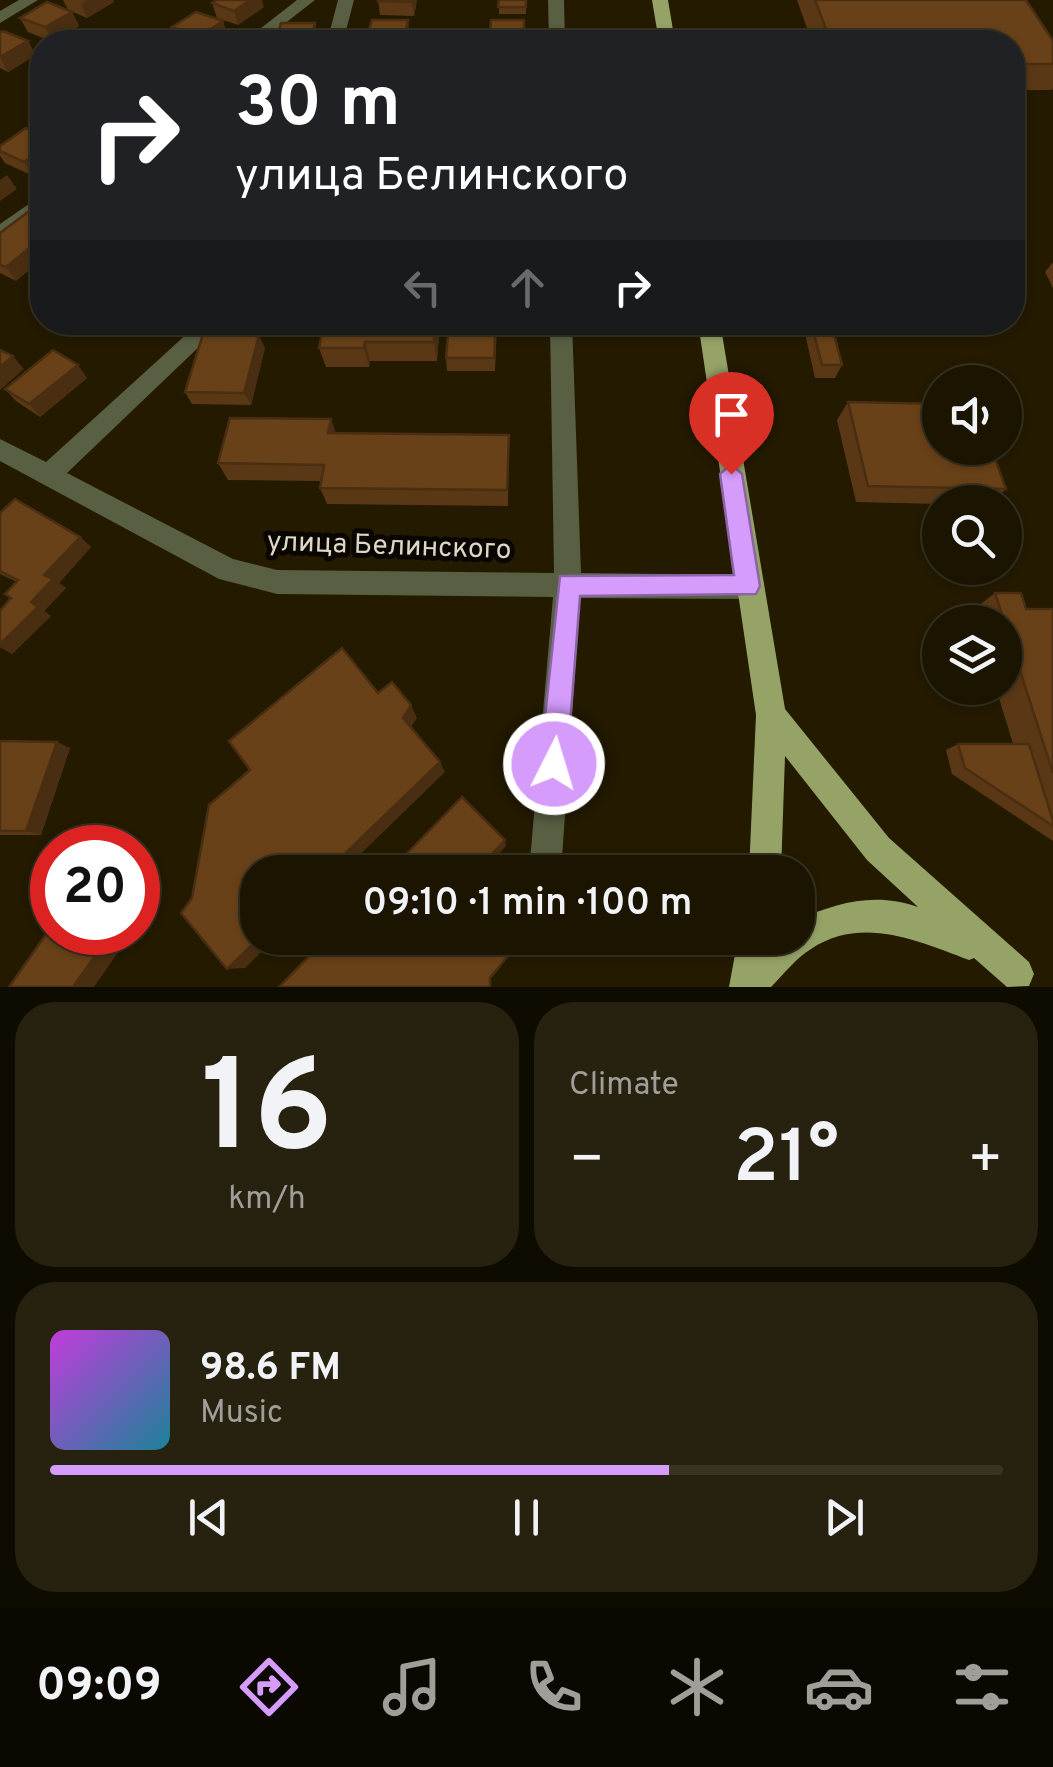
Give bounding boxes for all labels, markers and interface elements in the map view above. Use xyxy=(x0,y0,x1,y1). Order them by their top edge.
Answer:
text: 30 m xyxy=(235,62,401,151)
icon: right xyxy=(70,70,200,200)
text: улица Белинского xyxy=(235,149,628,206)
icon: left xyxy=(395,260,450,315)
icon: ahead xyxy=(500,260,555,315)
icon: right xyxy=(605,260,660,315)
map controls xyxy=(922,365,1022,705)
button: sound xyxy=(922,365,1022,465)
pin xyxy=(689,372,774,475)
icon: arrive xyxy=(704,387,759,442)
button: search xyxy=(922,485,1022,585)
street label: улица Белинского xyxy=(266,525,512,569)
button: layers xyxy=(922,605,1022,705)
position arrow xyxy=(502,712,606,816)
speed limit sign: 20 xyxy=(30,825,160,955)
text: 09:10 · 1 min · 100 m xyxy=(362,880,693,929)
text: 16 xyxy=(201,1032,333,1197)
text: Climate xyxy=(569,1066,679,1106)
text: 21° xyxy=(733,1114,839,1209)
text: − xyxy=(569,1127,604,1197)
text: + xyxy=(968,1127,1003,1197)
text: km/h xyxy=(228,1180,306,1220)
text: 98.6 FM xyxy=(200,1345,341,1394)
text: Music xyxy=(200,1394,283,1434)
icon: previous xyxy=(181,1490,236,1545)
icon: pause xyxy=(499,1490,554,1545)
icon: next xyxy=(817,1490,872,1545)
icon: directions xyxy=(234,1652,304,1722)
icon: music xyxy=(377,1652,447,1722)
icon: phone xyxy=(519,1652,589,1722)
icon: climate xyxy=(662,1652,732,1722)
icon: car xyxy=(804,1652,874,1722)
icon: filters xyxy=(947,1652,1017,1722)
text: 09:09 xyxy=(36,1659,162,1716)

